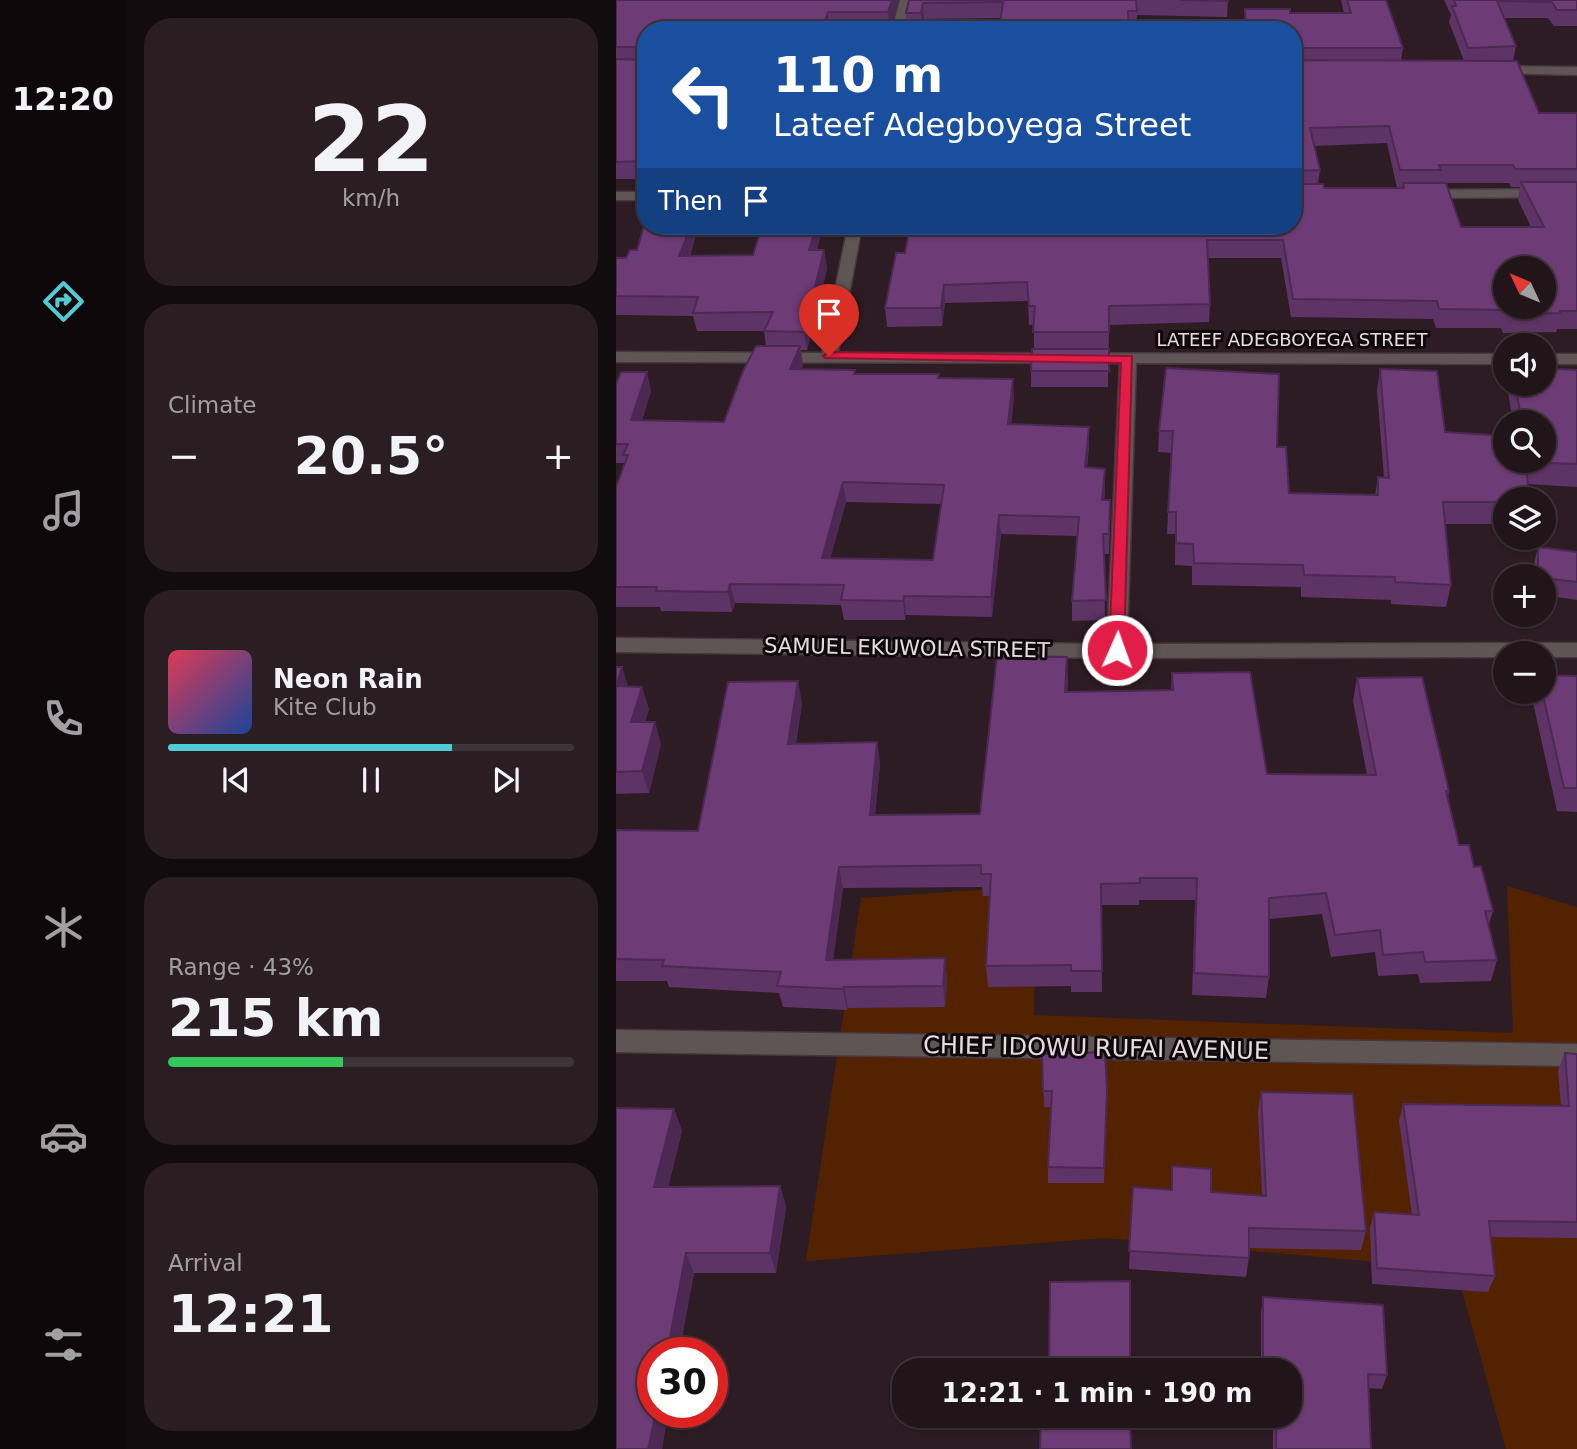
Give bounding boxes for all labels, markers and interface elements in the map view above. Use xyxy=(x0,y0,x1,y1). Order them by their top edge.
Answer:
text: 110 m xyxy=(773,47,943,104)
icon: left xyxy=(658,49,749,140)
text: 12:20 xyxy=(12,80,114,118)
text: 22 xyxy=(308,87,434,192)
text: Lateef Adegboyega Street xyxy=(773,106,1191,144)
icon: arrive xyxy=(737,182,775,220)
text: km/h xyxy=(342,185,400,211)
text: Then xyxy=(658,186,723,216)
north arrow xyxy=(1493,256,1556,318)
map controls xyxy=(1493,256,1556,704)
icon: directions xyxy=(39,277,88,326)
pin xyxy=(799,284,859,356)
icon: arrive xyxy=(810,295,848,333)
street label: LATEEF ADEGBOYEGA STREET xyxy=(1157,329,1428,350)
button: sound xyxy=(1493,333,1556,396)
text: Climate xyxy=(168,392,257,418)
button: search xyxy=(1493,410,1556,473)
text: 20.5° xyxy=(294,426,448,486)
text: − xyxy=(168,434,200,478)
text: + xyxy=(542,434,574,478)
icon: music xyxy=(39,486,88,535)
button: layers xyxy=(1493,487,1556,550)
button: + xyxy=(1493,564,1556,627)
position arrow xyxy=(1080,613,1154,687)
street label: SAMUEL EKUWOLA STREET xyxy=(764,634,1050,662)
button: − xyxy=(1493,641,1556,704)
text: Neon Rain xyxy=(273,664,423,694)
icon: phone xyxy=(39,694,88,743)
text: Kite Club xyxy=(273,694,377,720)
icon: previous xyxy=(217,761,255,799)
icon: pause xyxy=(352,761,390,799)
icon: next xyxy=(487,761,525,799)
icon: climate xyxy=(39,903,88,952)
text: Range · 43% xyxy=(168,954,314,980)
text: 215 km xyxy=(168,988,383,1048)
street label: CHIEF IDOWU RUFAI AVENUE xyxy=(923,1031,1269,1065)
icon: car xyxy=(39,1112,88,1161)
text: Arrival xyxy=(168,1250,243,1276)
text: 12:21 xyxy=(168,1284,334,1344)
icon: filters xyxy=(39,1320,88,1369)
speed limit sign: 30 xyxy=(637,1337,728,1428)
text: 12:21 · 1 min · 190 m xyxy=(942,1378,1252,1408)

